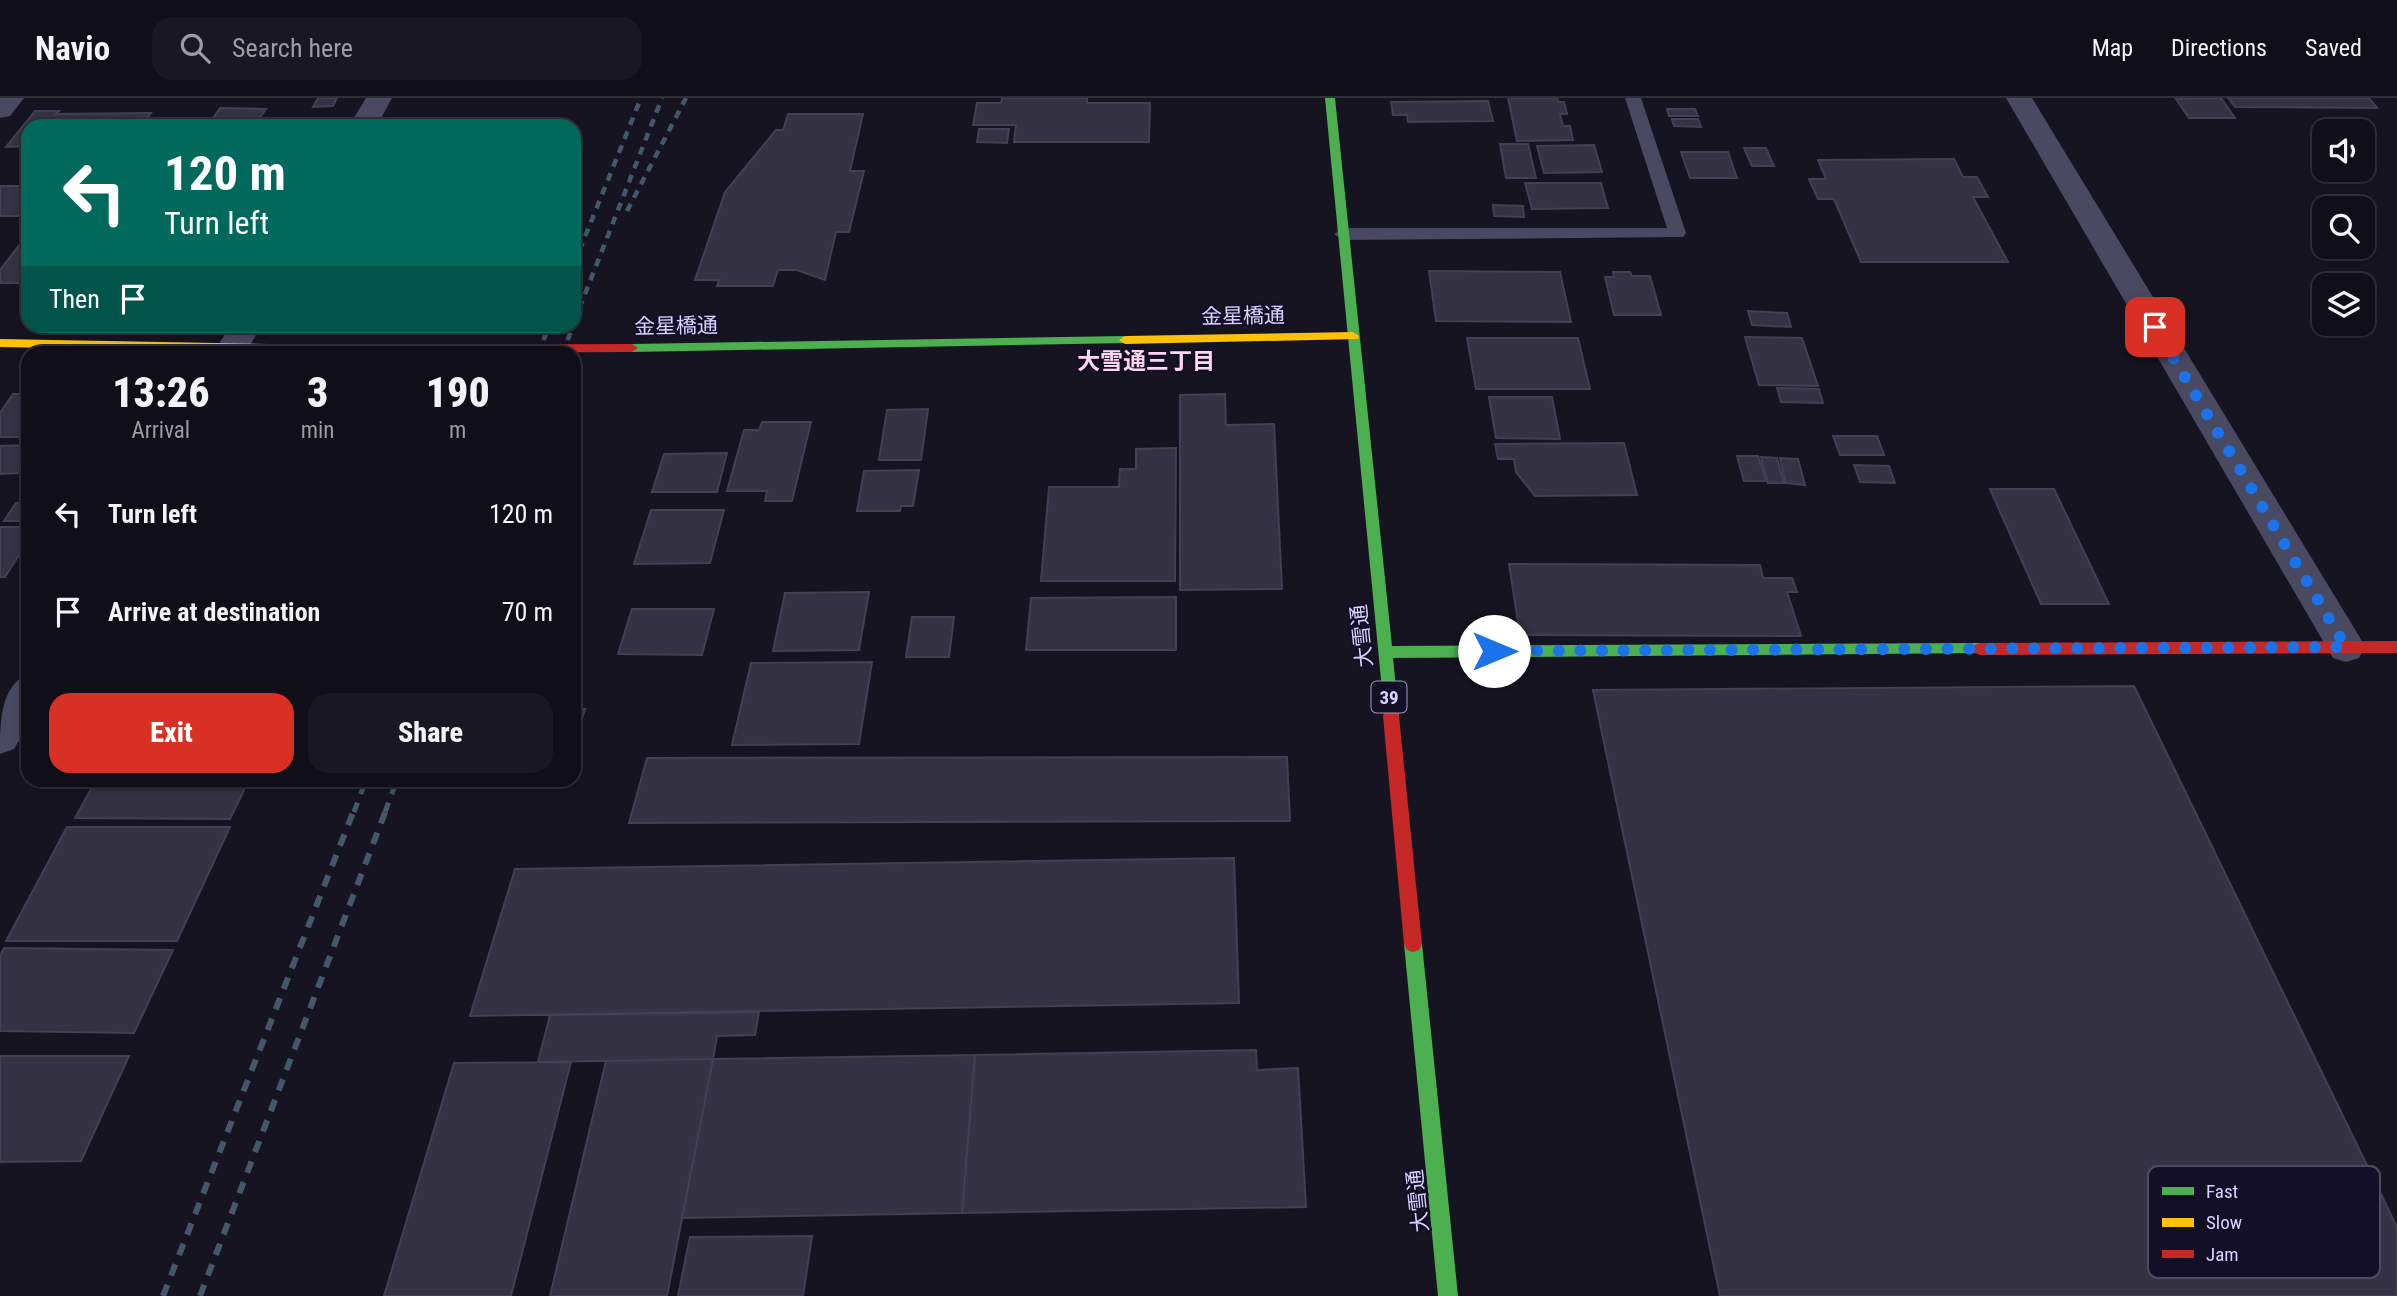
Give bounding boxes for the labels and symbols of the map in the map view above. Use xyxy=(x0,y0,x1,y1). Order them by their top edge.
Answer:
pin xyxy=(2125,297,2185,357)
street label: 金星橋通 xyxy=(1201,303,1285,329)
street label: 金星橋通 xyxy=(634,313,718,339)
district label: 大雪通三丁目 xyxy=(1077,348,1215,375)
street label: 大雪通 xyxy=(1347,603,1377,669)
position arrow xyxy=(1457,614,1531,688)
road number: 39 xyxy=(1372,682,1406,712)
legend xyxy=(2148,1166,2380,1278)
street label: 大雪通 xyxy=(1403,1168,1433,1234)
text: Fast xyxy=(2206,1180,2238,1203)
text: Slow xyxy=(2206,1211,2242,1234)
text: Jam xyxy=(2206,1243,2239,1266)

